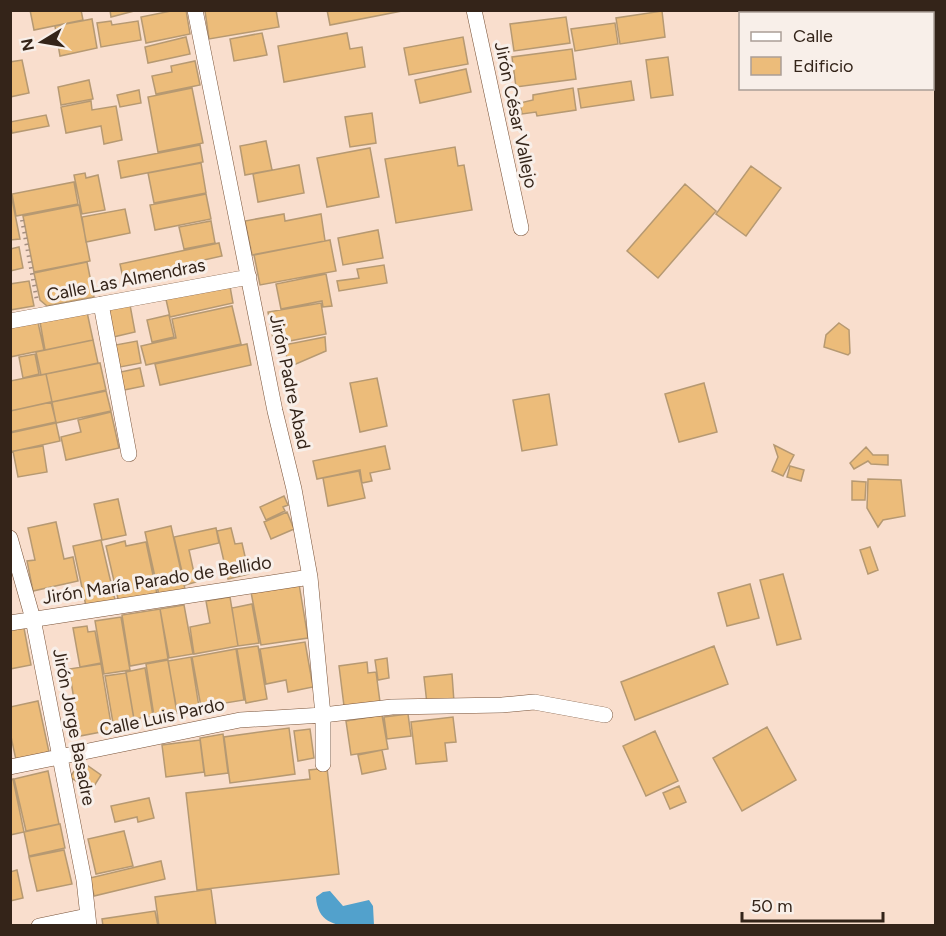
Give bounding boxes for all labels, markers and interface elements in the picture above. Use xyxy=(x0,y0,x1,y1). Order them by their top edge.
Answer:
north arrow xyxy=(12,12,72,72)
legend xyxy=(739,12,934,90)
text: Calle xyxy=(793,25,833,47)
text: N xyxy=(17,37,38,53)
street label: Jirón César Vallejo xyxy=(490,40,542,190)
text: Edificio xyxy=(793,55,854,77)
street label: Calle Las Almendras xyxy=(45,254,207,306)
street label: Jirón Padre Abad xyxy=(265,313,315,451)
street label: Jirón María Parado de Bellido xyxy=(41,551,273,609)
street label: Jirón Jorge Basadre xyxy=(48,647,100,807)
street label: Calle Luis Pardo xyxy=(97,693,227,741)
scale bar xyxy=(742,885,883,923)
text: 50 m xyxy=(751,895,793,917)

